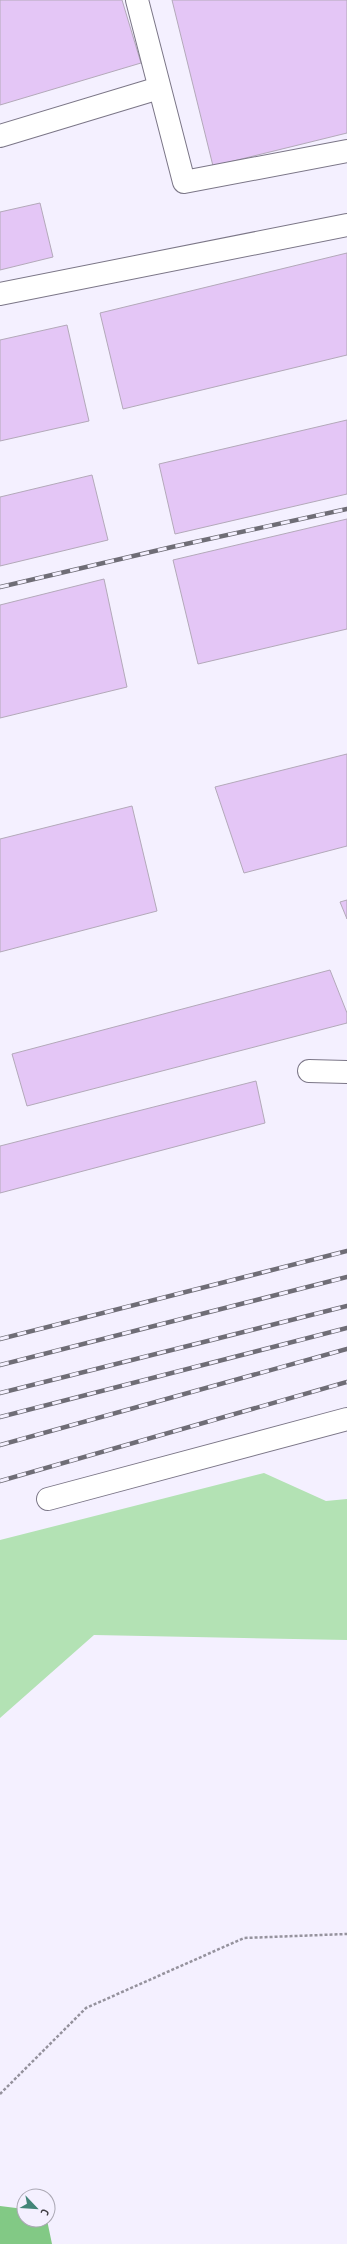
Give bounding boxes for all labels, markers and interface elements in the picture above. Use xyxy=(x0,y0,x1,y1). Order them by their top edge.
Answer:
north arrow xyxy=(16,2188,56,2228)
text: С xyxy=(38,2207,52,2217)

